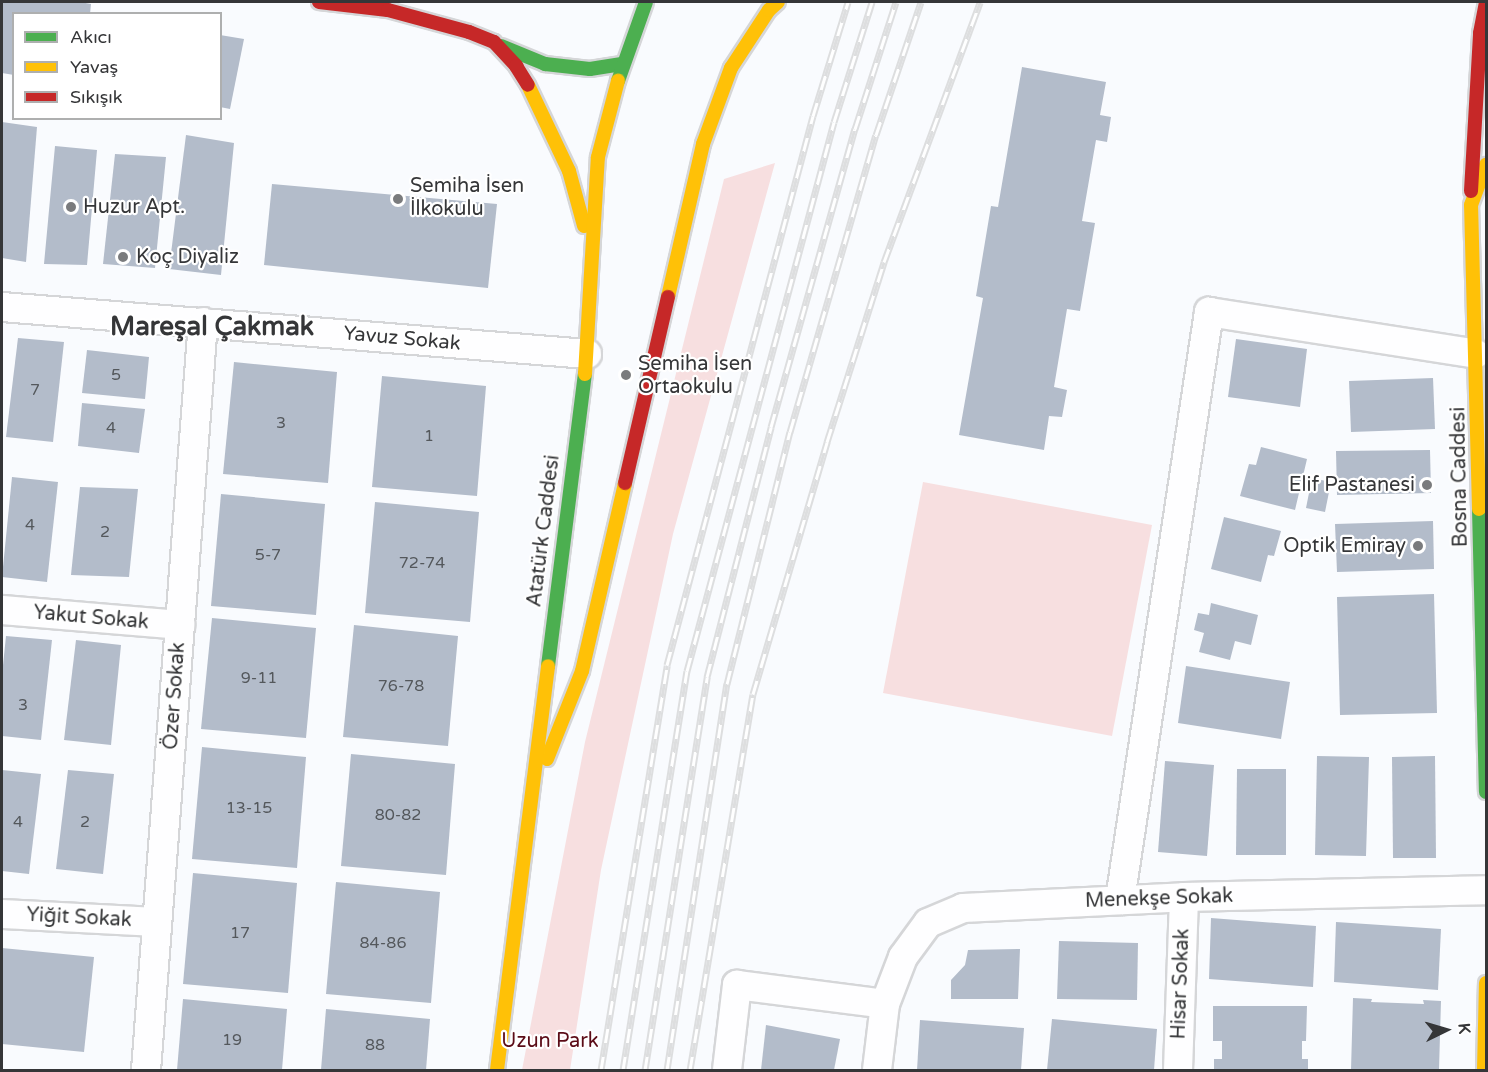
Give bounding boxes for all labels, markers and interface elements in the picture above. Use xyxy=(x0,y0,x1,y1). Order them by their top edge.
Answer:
legend xyxy=(12,12,222,120)
text: Akıcı xyxy=(70,26,112,48)
text: Yavaş xyxy=(70,56,118,78)
text: Sıkışık xyxy=(70,86,123,108)
place label: Semiha İsen İlkokulu xyxy=(410,175,524,222)
marker: Semiha İsen İlkokulu xyxy=(391,192,405,206)
place label: Huzur Apt. xyxy=(83,195,185,219)
marker: Huzur Apt. xyxy=(64,200,78,214)
place label: Koç Diyaliz xyxy=(136,245,239,269)
marker: Koç Diyaliz xyxy=(114,248,132,266)
district label: Mareşal Çakmak xyxy=(110,311,314,343)
street label: Yavuz Sokak xyxy=(342,322,462,356)
place label: Semiha İsen Ortaokulu xyxy=(638,352,752,399)
house number: 5 xyxy=(111,365,121,385)
marker: Semiha İsen Ortaokulu xyxy=(619,368,633,382)
house number: 7 xyxy=(30,380,40,400)
street label: Bosna Caddesi xyxy=(1447,407,1473,547)
house number: 3 xyxy=(276,413,286,433)
house number: 4 xyxy=(106,418,116,438)
house number: 1 xyxy=(424,426,434,446)
street label: Atatürk Caddesi xyxy=(523,454,565,608)
place label: Elif Pastanesi xyxy=(1289,473,1415,497)
marker: Elif Pastanesi xyxy=(1420,478,1434,492)
house number: 4 xyxy=(25,515,35,535)
house number: 2 xyxy=(100,522,110,542)
place label: Optik Emiray xyxy=(1283,534,1406,558)
marker: Optik Emiray xyxy=(1411,539,1425,553)
house number: 5-7 xyxy=(255,545,281,565)
house number: 72-74 xyxy=(399,553,445,573)
street label: Yakut Sokak xyxy=(32,601,150,635)
street label: Özer Sokak xyxy=(159,641,191,751)
house number: 9-11 xyxy=(241,668,277,688)
house number: 76-78 xyxy=(378,676,424,696)
house number: 3 xyxy=(18,695,28,715)
house number: 13-15 xyxy=(226,798,272,818)
house number: 80-82 xyxy=(375,805,421,825)
house number: 4 xyxy=(13,812,23,832)
house number: 2 xyxy=(80,812,90,832)
street label: Menekşe Sokak xyxy=(1085,884,1233,914)
street label: Yiğit Sokak xyxy=(26,903,132,933)
house number: 17 xyxy=(230,923,250,943)
street label: Hisar Sokak xyxy=(1167,928,1195,1040)
house number: 84-86 xyxy=(360,933,406,953)
north arrow xyxy=(1416,1000,1476,1060)
text: K xyxy=(1454,1022,1474,1035)
park label: Uzun Park xyxy=(501,1029,599,1053)
house number: 19 xyxy=(222,1030,242,1050)
house number: 88 xyxy=(365,1035,385,1055)

